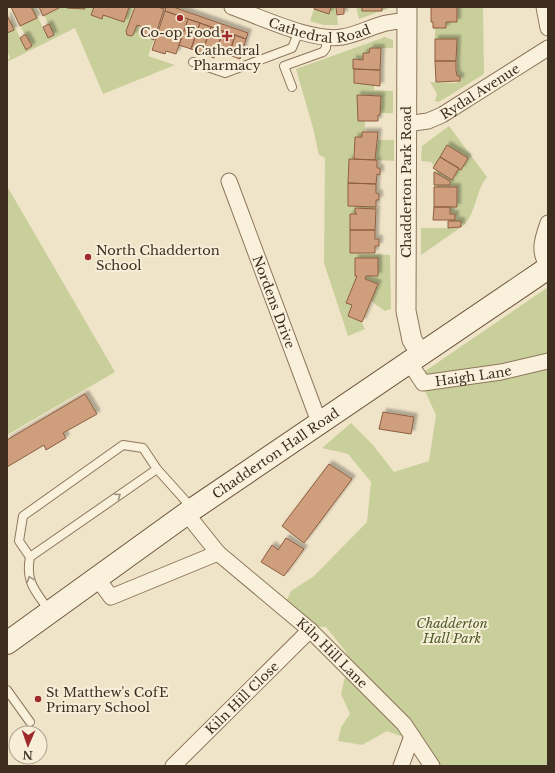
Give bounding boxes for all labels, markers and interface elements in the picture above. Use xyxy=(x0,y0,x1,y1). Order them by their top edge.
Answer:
marker: Co-op Food xyxy=(175,13,185,23)
street label: Cathedral Road xyxy=(266,13,373,46)
place label: Co-op Food xyxy=(140,24,220,41)
marker: Cathedral Pharmacy xyxy=(222,31,232,41)
place label: Cathedral Pharmacy xyxy=(193,42,262,74)
street label: Rydal Avenue xyxy=(437,60,523,123)
street label: Chadderton Park Road xyxy=(398,106,415,258)
place label: North Chadderton School xyxy=(96,242,220,274)
marker: North Chadderton School xyxy=(83,252,93,262)
street label: Nordens Drive xyxy=(249,253,299,351)
street label: Haigh Lane xyxy=(434,361,513,390)
street label: Chadderton Hall Road xyxy=(209,404,343,502)
one-way arrow xyxy=(113,494,120,501)
one-way arrow xyxy=(27,576,35,583)
street label: Kiln Hill Lane xyxy=(293,614,371,691)
park label: Chadderton Hall Park xyxy=(416,615,488,647)
street label: Kiln Hill Close xyxy=(202,658,282,738)
place label: St Matthew's CofE Primary School xyxy=(46,684,168,716)
marker: St Matthew's CofE Primary School xyxy=(33,694,43,704)
north arrow xyxy=(8,725,48,765)
text: N xyxy=(22,748,33,762)

